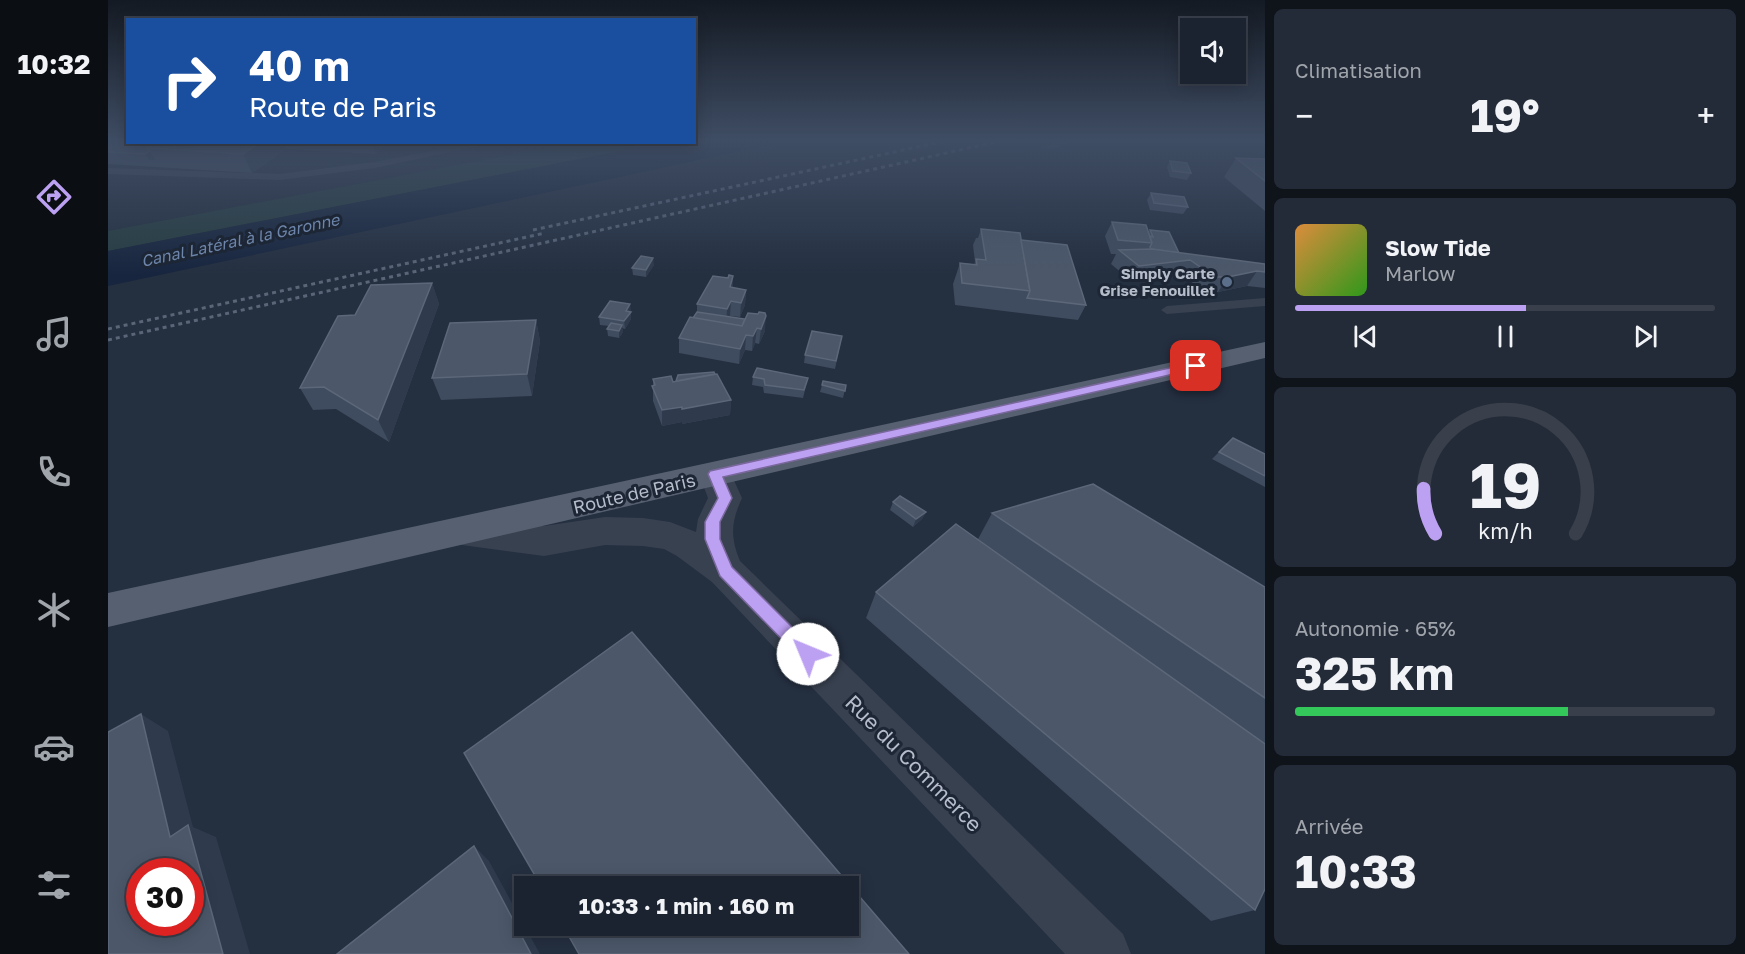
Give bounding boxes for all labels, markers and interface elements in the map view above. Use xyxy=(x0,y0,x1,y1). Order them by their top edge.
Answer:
map controls xyxy=(1180,18,1246,84)
button: sound xyxy=(1180,18,1246,84)
text: 40 m xyxy=(249,40,350,90)
icon: right xyxy=(150,42,228,120)
text: 10:32 xyxy=(17,48,91,80)
text: Climatisation xyxy=(1295,58,1422,82)
text: 19° xyxy=(1470,88,1540,142)
text: Route de Paris xyxy=(249,91,437,123)
text: − xyxy=(1295,96,1313,135)
text: + xyxy=(1697,96,1715,135)
icon: directions xyxy=(33,176,75,218)
water label: Canal Latéral à la Garonne xyxy=(139,209,343,271)
text: Slow Tide xyxy=(1385,234,1491,261)
text: Marlow xyxy=(1385,261,1456,285)
place label: Simply Carte Grise Fenouillet xyxy=(1100,264,1215,299)
marker: Simply Carte Grise Fenouillet xyxy=(1220,275,1234,289)
icon: music xyxy=(33,313,75,355)
icon: previous xyxy=(1349,320,1382,353)
icon: pause xyxy=(1489,320,1522,353)
icon: next xyxy=(1629,320,1662,353)
pin xyxy=(1170,340,1221,391)
icon: arrive xyxy=(1179,349,1212,382)
text: 19 xyxy=(1469,447,1541,522)
icon: phone xyxy=(33,451,75,493)
street label: Route de Paris xyxy=(571,468,697,518)
text: km/h xyxy=(1478,518,1532,544)
icon: climate xyxy=(33,589,75,631)
text: Autonomie · 65% xyxy=(1295,616,1456,640)
position arrow xyxy=(776,622,840,686)
text: 325 km xyxy=(1295,646,1454,700)
street label: Rue du Commerce xyxy=(840,689,988,837)
icon: car xyxy=(33,726,75,768)
text: Arrivée xyxy=(1295,814,1363,838)
text: 10:33 xyxy=(1295,844,1417,898)
speed limit sign: 30 xyxy=(126,858,204,936)
icon: filters xyxy=(33,864,75,906)
text: 10:33 · 1 min · 160 m xyxy=(579,892,794,919)

